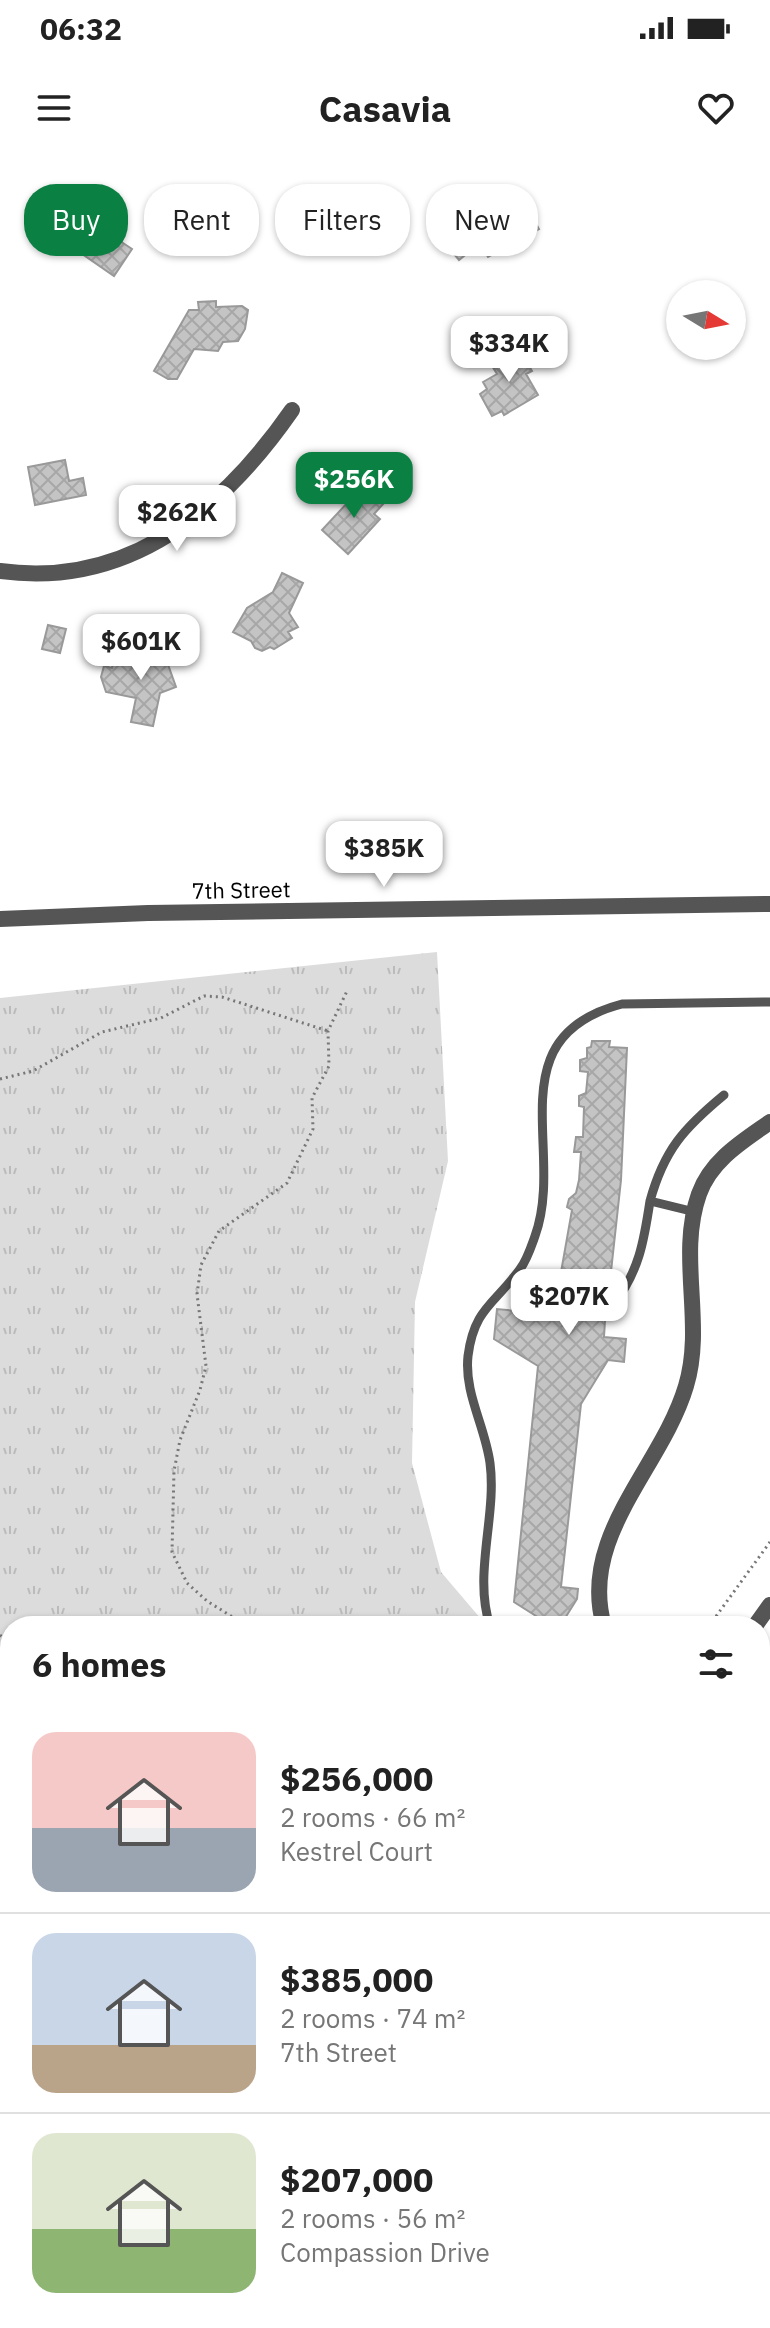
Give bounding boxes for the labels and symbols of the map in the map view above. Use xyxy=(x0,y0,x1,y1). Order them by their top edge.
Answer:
north arrow xyxy=(666,280,746,360)
pin: $334K xyxy=(453,316,565,384)
pin: $256K xyxy=(298,452,410,520)
pin: $262K xyxy=(121,485,233,553)
pin: $601K xyxy=(85,614,197,682)
pin: $385K xyxy=(328,821,440,889)
street label: 7th Street xyxy=(191,874,291,905)
pin: $207K xyxy=(513,1269,625,1337)

